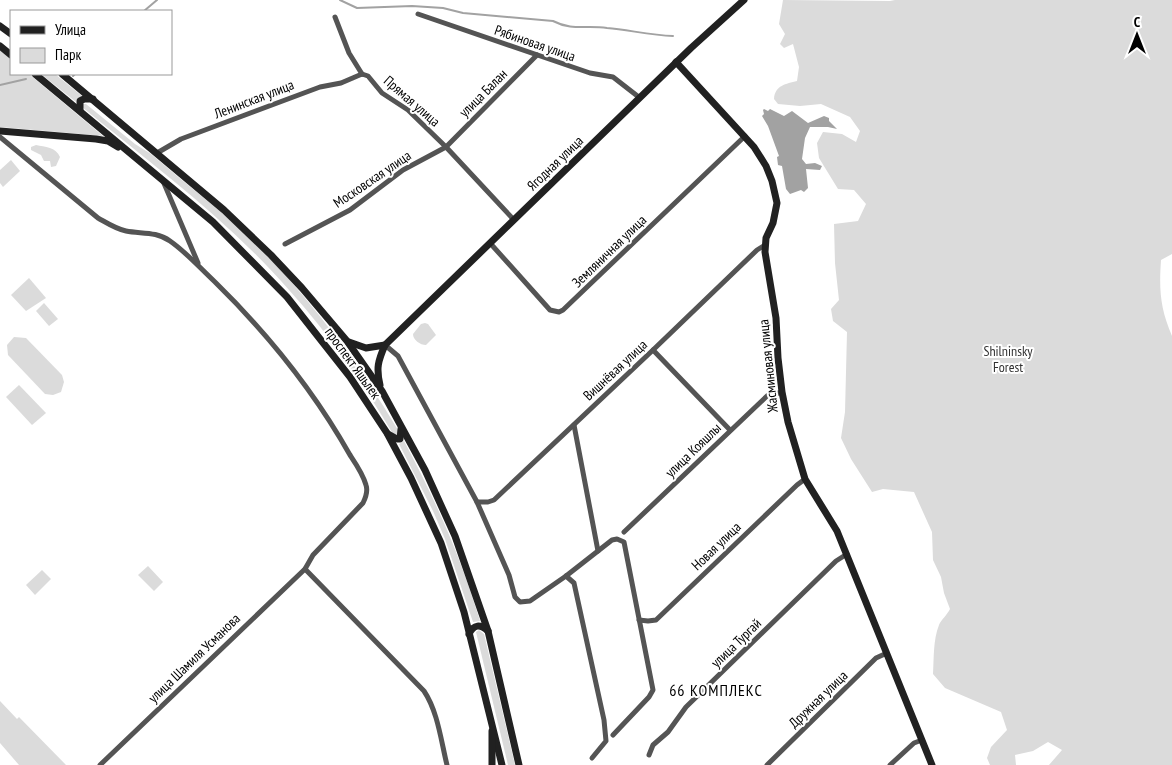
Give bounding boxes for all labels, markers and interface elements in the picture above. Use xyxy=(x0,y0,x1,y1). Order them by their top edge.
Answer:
legend xyxy=(10,10,172,75)
north arrow xyxy=(1112,10,1162,60)
text: С xyxy=(1134,13,1141,31)
text: Улица xyxy=(55,20,86,39)
street label: Рябиновая улица xyxy=(492,21,578,65)
text: Парк xyxy=(55,45,81,64)
street label: улица Балан xyxy=(455,65,511,121)
street label: Прямая улица xyxy=(380,72,444,130)
street label: Ленинская улица xyxy=(211,76,297,123)
street label: Ягодная улица xyxy=(523,132,587,194)
street label: Московская улица xyxy=(330,146,414,212)
street label: Земляничная улица xyxy=(568,211,650,291)
street label: Жасминовая улица xyxy=(754,319,782,414)
street label: проспект Яшьлек xyxy=(321,324,385,403)
street label: Вишнёвая улица xyxy=(579,336,651,404)
park label: Shilninsky Forest xyxy=(983,342,1033,376)
street label: улица Кояшлы xyxy=(661,419,725,481)
street label: Новая улица xyxy=(688,518,744,574)
street label: улица Шамиля Усманова xyxy=(144,609,244,707)
street label: улица Тургай xyxy=(707,615,765,671)
street label: Дружная улица xyxy=(785,666,851,732)
district label: 66 КОМПЛЕКС xyxy=(669,680,763,700)

